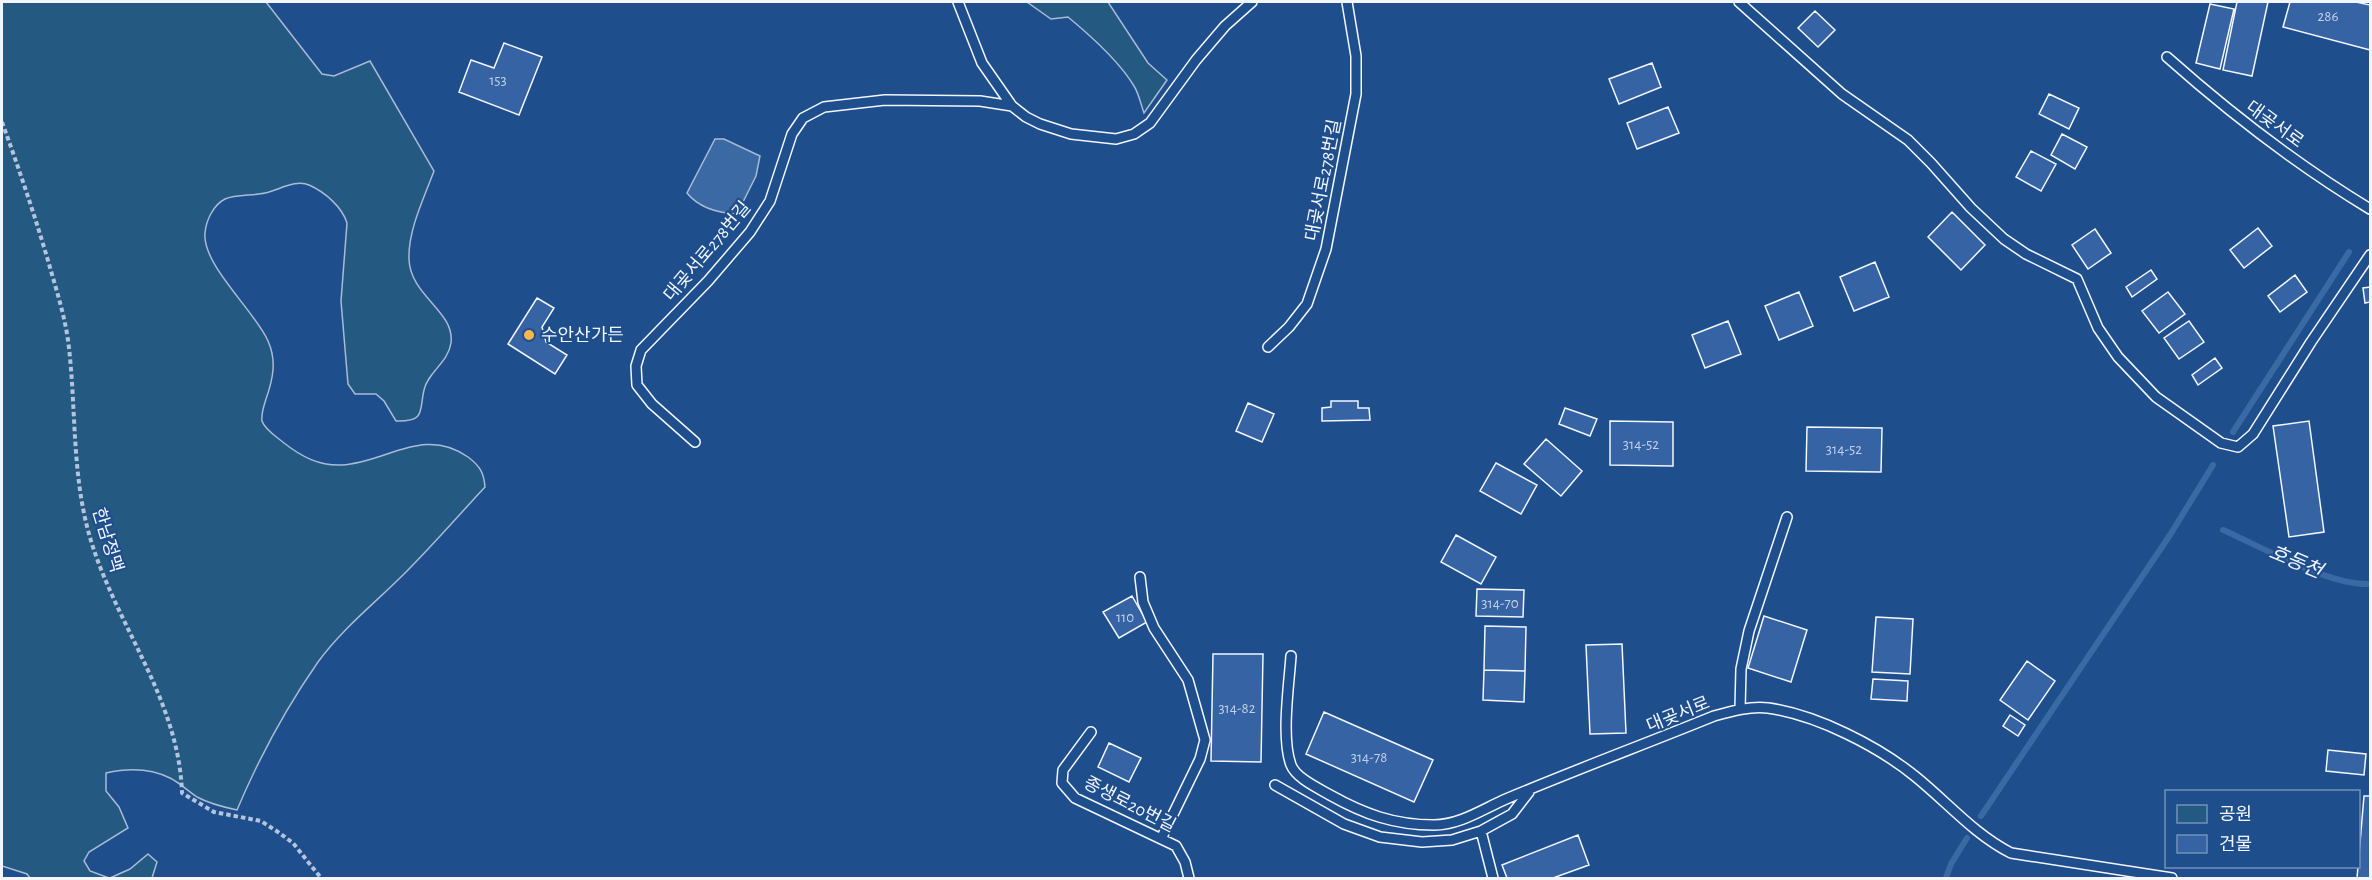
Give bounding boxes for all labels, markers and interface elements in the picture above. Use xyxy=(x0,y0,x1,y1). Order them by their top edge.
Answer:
house number: 286 xyxy=(2318,9,2339,24)
house number: 153 xyxy=(489,73,507,88)
street label: 대곶서로 xyxy=(2242,97,2307,152)
street label: 대곶서로278번길 xyxy=(1302,118,1345,243)
street label: 대곶서로278번길 xyxy=(660,198,754,305)
place label: 수안산가든 xyxy=(541,326,624,345)
marker: 수안산가든 xyxy=(522,328,536,342)
house number: 314-52 xyxy=(1623,437,1659,452)
house number: 314-52 xyxy=(1826,442,1862,457)
street label: 한남정맥 xyxy=(89,505,127,575)
water label: 호동천 xyxy=(2266,541,2328,583)
house number: 314-70 xyxy=(1481,596,1519,611)
house number: 110 xyxy=(1116,610,1134,625)
street label: 대곶서로 xyxy=(1644,693,1712,736)
house number: 314-82 xyxy=(1218,701,1256,716)
house number: 314-78 xyxy=(1351,750,1387,765)
street label: 종생로20번길 xyxy=(1081,773,1179,836)
legend xyxy=(2165,790,2360,868)
text: 공원 xyxy=(2219,805,2252,824)
text: 건물 xyxy=(2219,835,2252,854)

